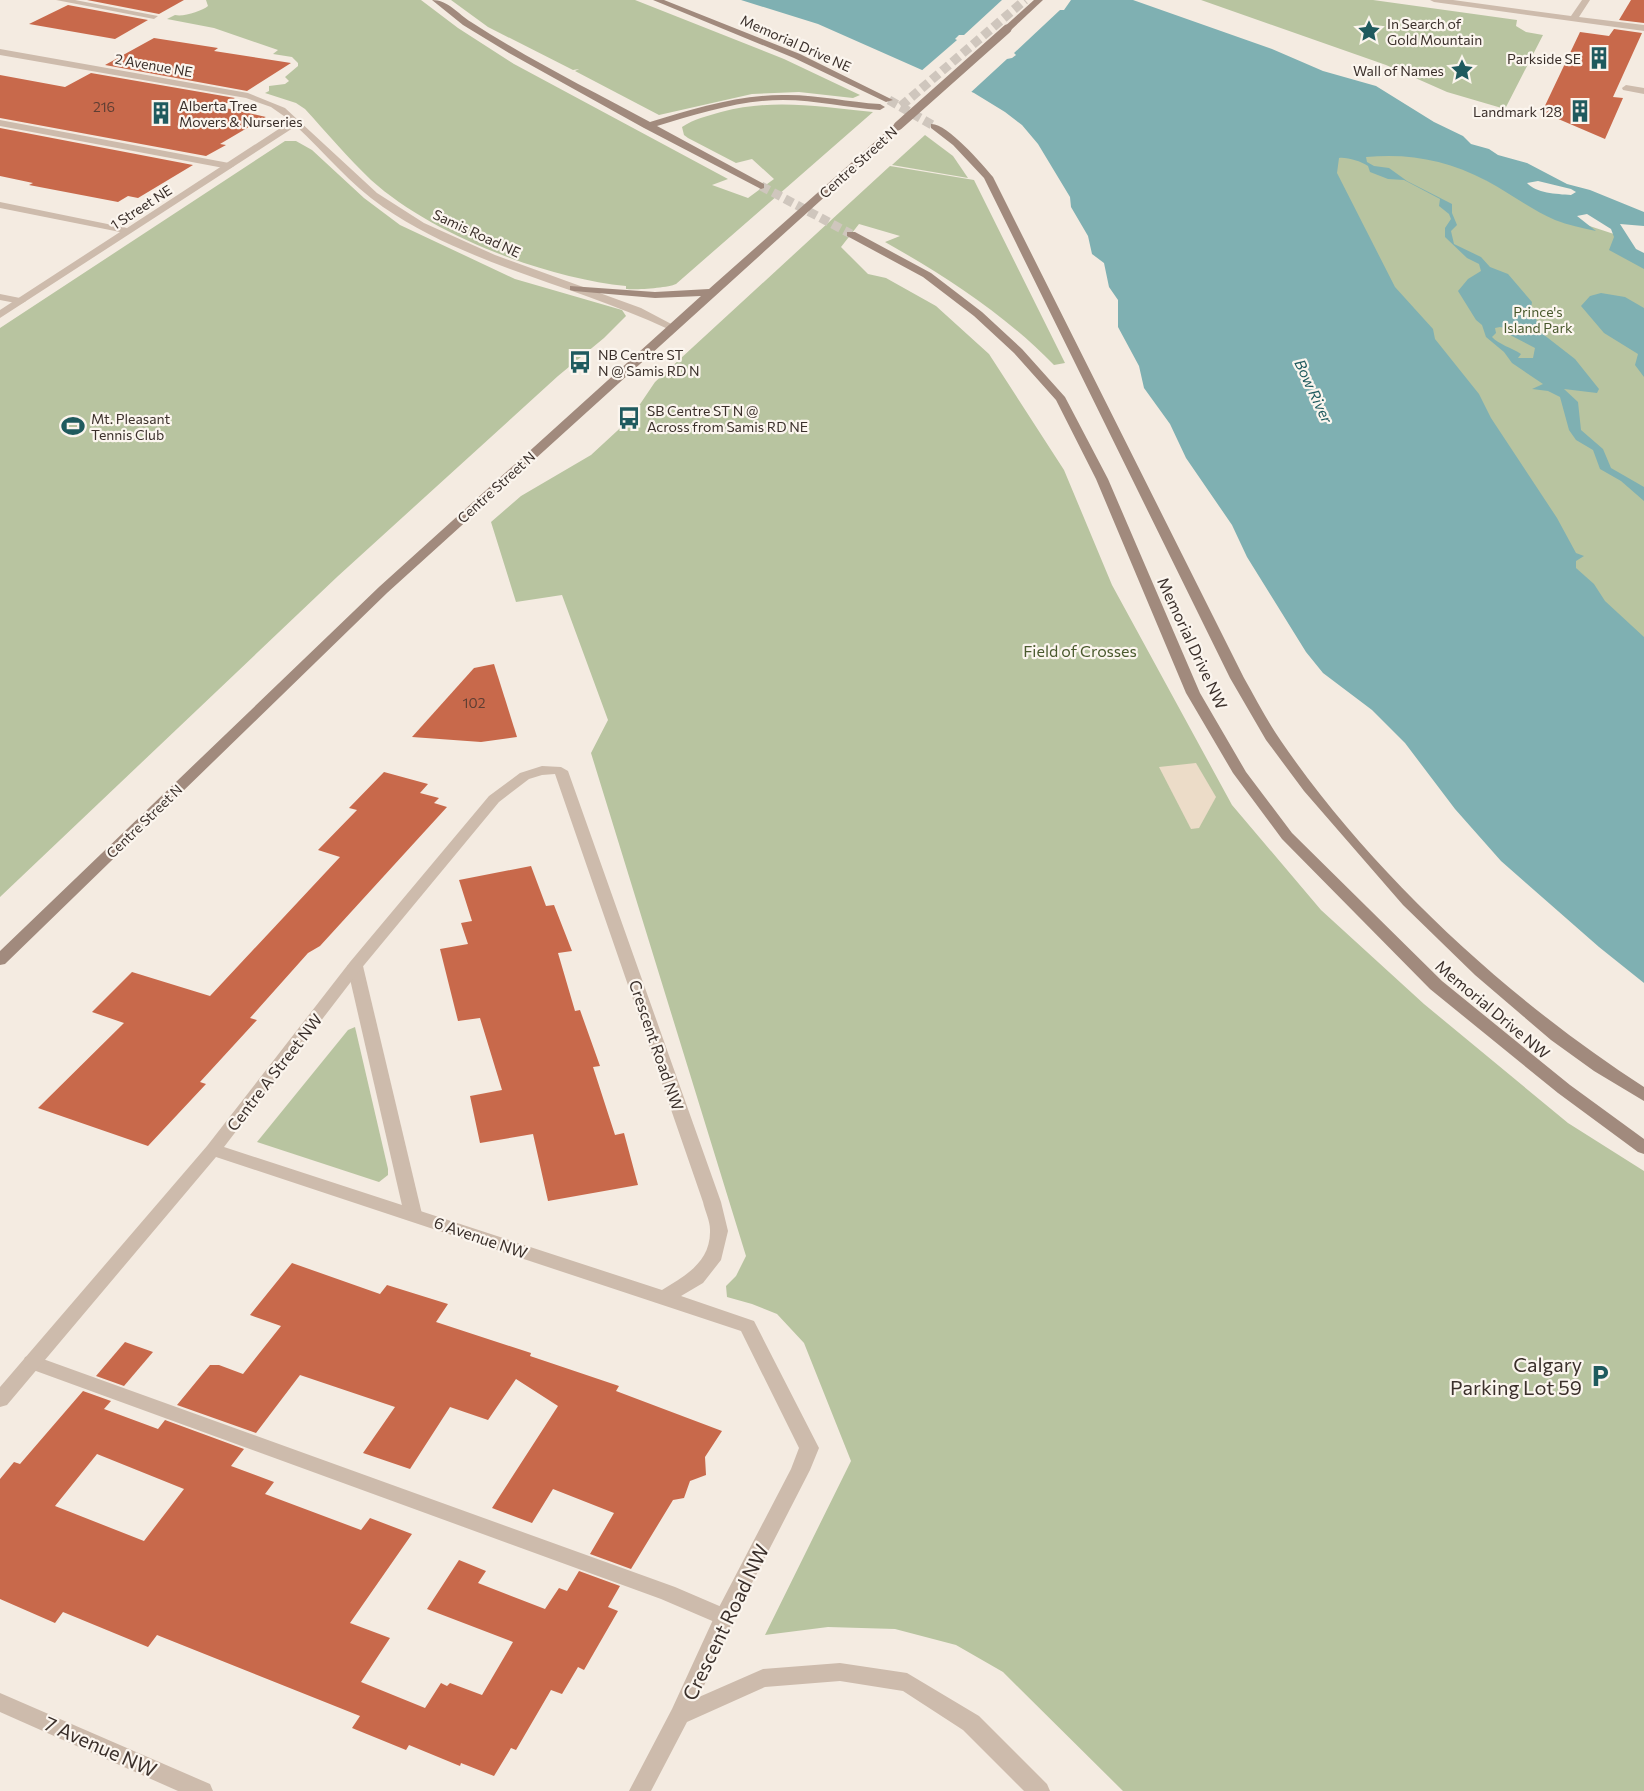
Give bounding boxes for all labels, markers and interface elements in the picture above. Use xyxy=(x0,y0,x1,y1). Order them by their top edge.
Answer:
street label: Memorial Drive NE xyxy=(738,11,854,75)
place label: In Search of Gold Mountain xyxy=(1387,15,1482,48)
place icon: In Search of Gold Mountain xyxy=(1356,18,1382,44)
building icon: Parkside SE xyxy=(1586,45,1612,71)
street label: 2 Avenue NE xyxy=(114,50,194,80)
place label: Parkside SE xyxy=(1507,50,1581,67)
place icon: Wall of Names xyxy=(1449,57,1475,83)
place label: Wall of Names xyxy=(1353,62,1444,79)
place label: Alberta Tree Movers & Nurseries xyxy=(179,97,303,130)
house number: 216 xyxy=(93,98,115,115)
building icon: Landmark 128 xyxy=(1567,98,1593,124)
building icon: Alberta Tree Movers & Nurseries xyxy=(148,100,174,126)
place label: Landmark 128 xyxy=(1473,103,1562,120)
street label: Centre Street N xyxy=(816,123,900,201)
street label: 1 Street NE xyxy=(107,181,175,233)
street label: Samis Road NE xyxy=(431,205,523,261)
park label: Prince's Island Park xyxy=(1503,303,1573,336)
place label: NB Centre ST N @ Samis RD N xyxy=(598,346,700,379)
bus stop icon: NB Centre ST N @ Samis RD N xyxy=(567,349,593,375)
water label: Bow River xyxy=(1291,356,1337,427)
place label: SB Centre ST N @ Across from Samis RD NE xyxy=(647,402,808,435)
bus stop icon: SB Centre ST N @ Across from Samis RD NE xyxy=(616,405,642,431)
place label: Mt. Pleasant Tennis Club xyxy=(91,410,171,443)
sports icon: Mt. Pleasant Tennis Club xyxy=(60,413,86,439)
street label: Centre Street N xyxy=(454,448,538,526)
street label: Memorial Drive NW xyxy=(1154,574,1232,712)
park label: Field of Crosses xyxy=(1023,641,1137,660)
house number: 102 xyxy=(463,694,486,711)
street label: Centre Street N xyxy=(102,781,186,861)
street label: Memorial Drive NW xyxy=(1432,956,1554,1062)
street label: Crescent Road NW xyxy=(626,977,688,1113)
street label: Centre A Street NW xyxy=(222,1010,326,1134)
street label: 6 Avenue NW xyxy=(432,1212,530,1262)
place label: Calgary Parking Lot 59 xyxy=(1450,1352,1582,1399)
parking icon: Calgary Parking Lot 59 xyxy=(1587,1363,1613,1389)
street label: Crescent Road NW xyxy=(677,1540,773,1704)
street label: 7 Avenue NW xyxy=(41,1711,161,1781)

